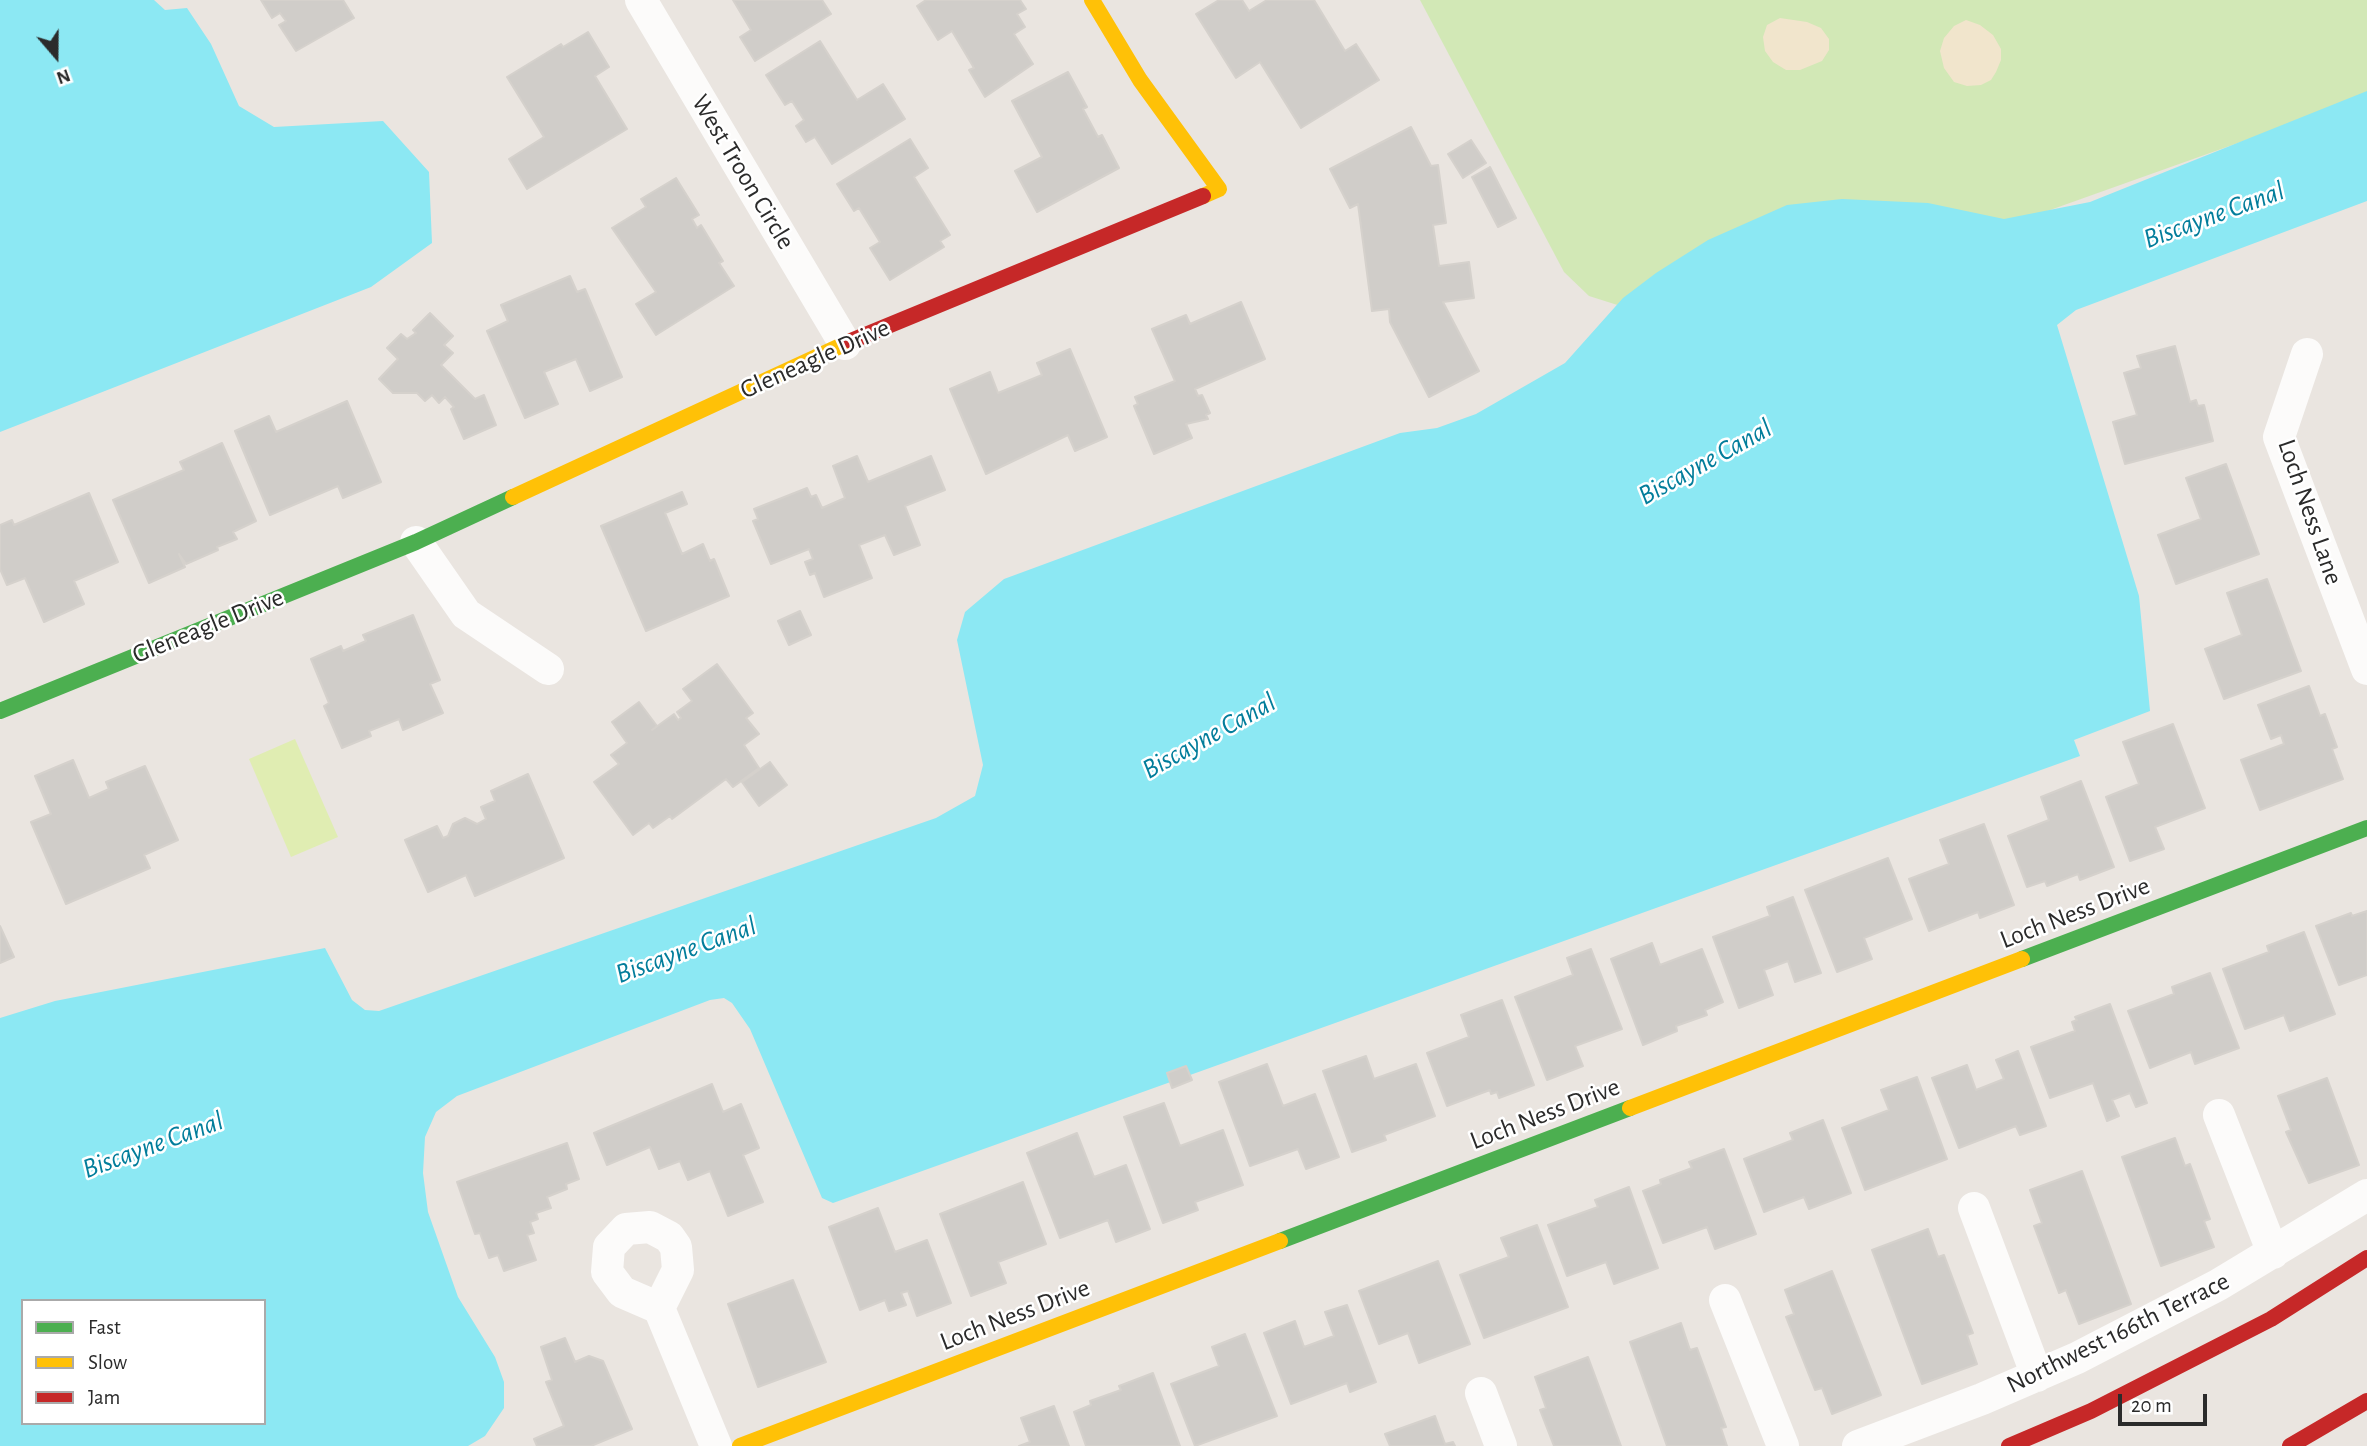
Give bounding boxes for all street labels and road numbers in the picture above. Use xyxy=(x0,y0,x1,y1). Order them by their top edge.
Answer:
street label: West Troon Circle xyxy=(684,89,802,255)
street label: Gleneagle Drive xyxy=(735,312,895,406)
street label: Loch Ness Lane xyxy=(2271,435,2349,589)
street label: Gleneagle Drive xyxy=(128,581,288,671)
street label: Loch Ness Drive xyxy=(1996,870,2154,956)
street label: Loch Ness Drive xyxy=(1466,1071,1624,1157)
street label: Northwest 166th Terrace xyxy=(2002,1266,2234,1400)
street label: Loch Ness Drive xyxy=(936,1272,1094,1358)

